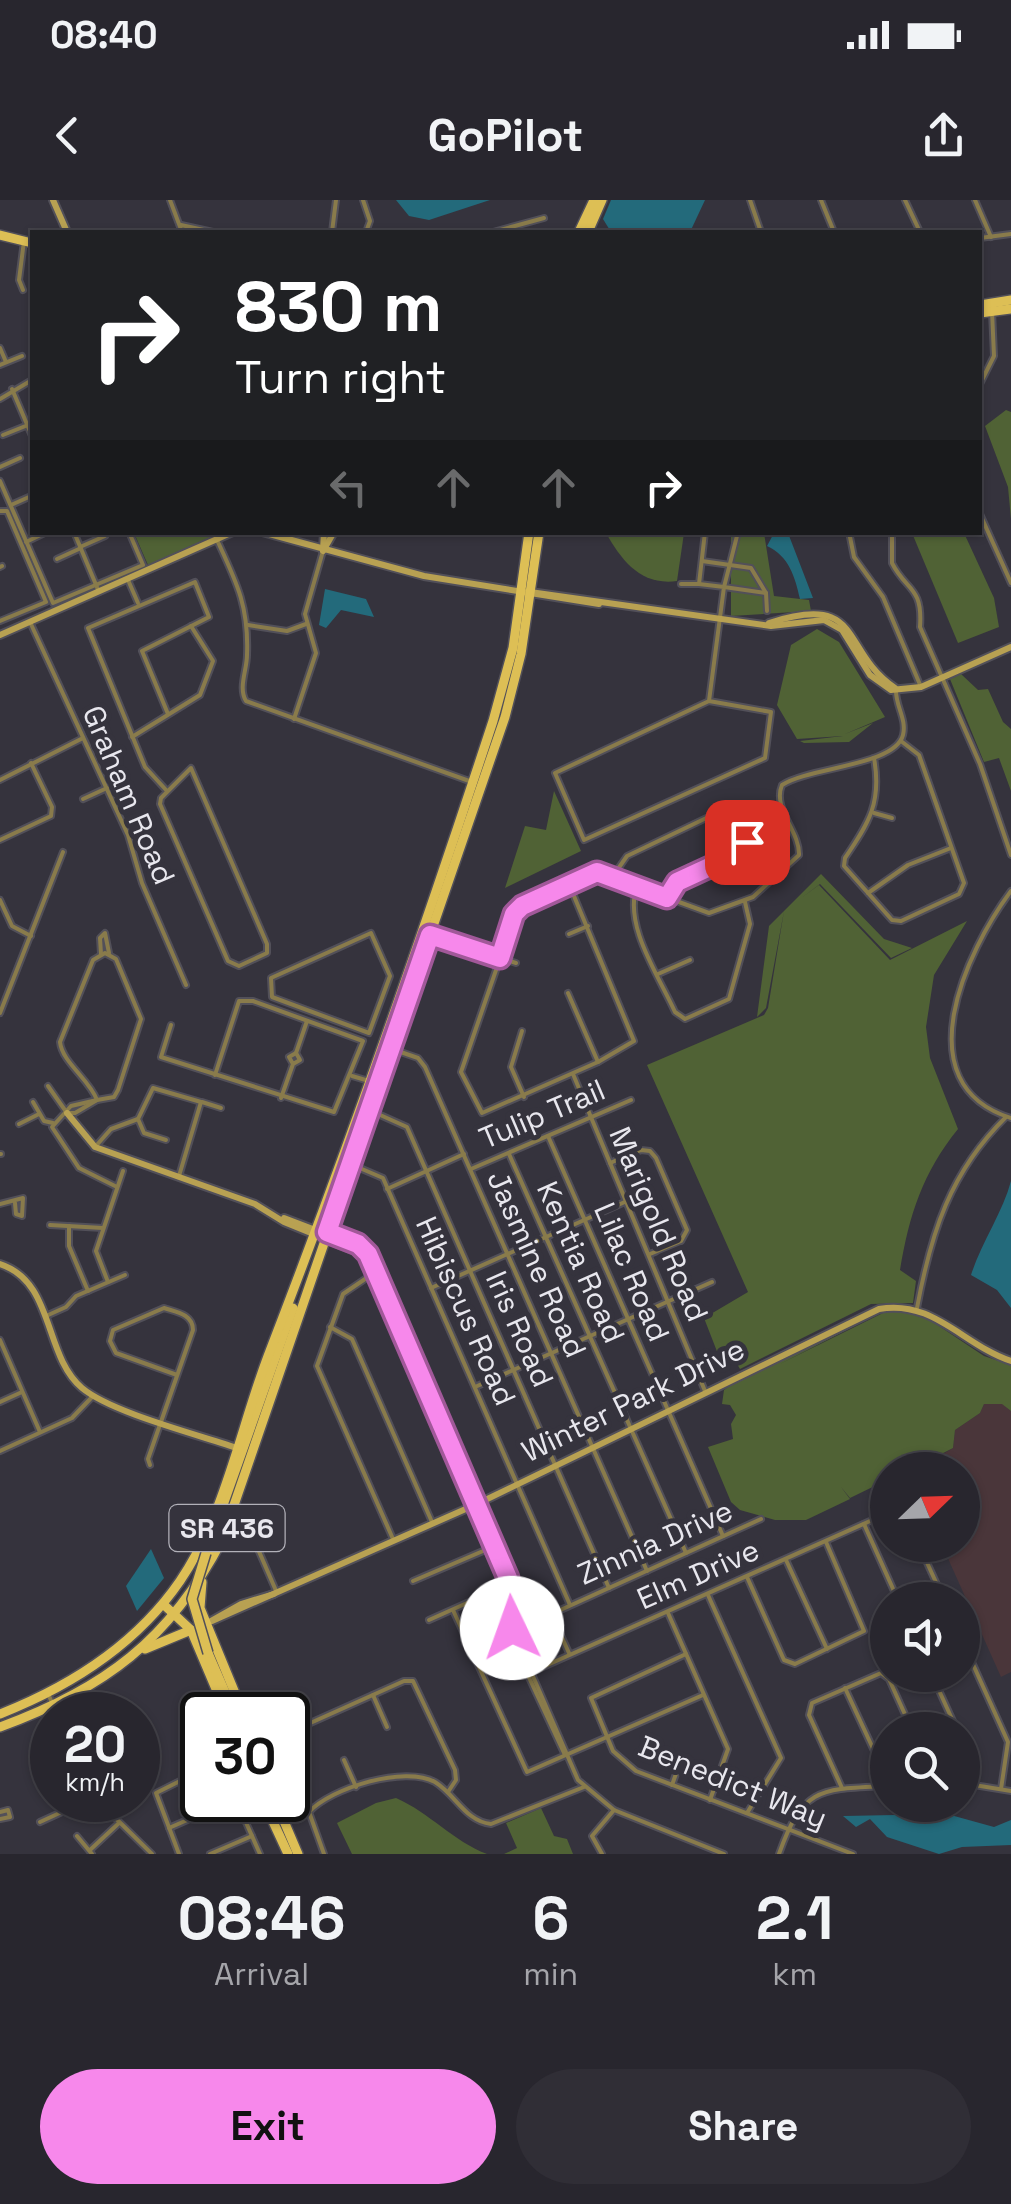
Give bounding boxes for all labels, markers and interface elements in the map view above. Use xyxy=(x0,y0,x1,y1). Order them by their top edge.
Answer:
text: 08:40 xyxy=(50,11,158,59)
text: GoPilot xyxy=(428,107,583,164)
icon: back xyxy=(40,108,95,163)
icon: share xyxy=(916,108,971,163)
text: 830 m xyxy=(235,262,442,351)
icon: right xyxy=(70,270,200,400)
text: Turn right xyxy=(235,349,446,406)
icon: left xyxy=(321,460,376,515)
icon: ahead xyxy=(426,460,481,515)
icon: ahead xyxy=(531,460,586,515)
icon: right xyxy=(636,460,691,515)
street label: Graham Road xyxy=(74,700,184,890)
pin xyxy=(705,800,790,885)
icon: arrive xyxy=(720,815,775,870)
street label: Tulip Trail xyxy=(473,1070,611,1158)
street label: Marigold Road xyxy=(600,1121,718,1327)
street label: Jasmine Road xyxy=(478,1164,596,1364)
street label: Kentia Road xyxy=(528,1175,634,1349)
street label: Lilac Road xyxy=(585,1197,679,1347)
street label: Hibiscus Road xyxy=(407,1210,525,1412)
street label: Iris Road xyxy=(477,1265,563,1393)
street label: Winter Park Drive xyxy=(515,1329,751,1471)
north arrow xyxy=(870,1452,980,1562)
map controls xyxy=(870,1452,980,1822)
street label: Zinnia Drive xyxy=(571,1491,739,1593)
road number: SR 436 xyxy=(170,1505,284,1551)
street label: Elm Drive xyxy=(631,1530,765,1618)
position arrow xyxy=(460,1576,564,1680)
button: sound xyxy=(870,1582,980,1692)
speed limit sign: 30 xyxy=(180,1692,310,1822)
button: search xyxy=(870,1712,980,1822)
text: 20 xyxy=(64,1713,126,1777)
street label: Benedict Way xyxy=(633,1726,833,1838)
text: km/h xyxy=(65,1766,125,1798)
text: 08:46 xyxy=(178,1880,346,1957)
text: 6 xyxy=(532,1880,569,1957)
text: 2.1 xyxy=(756,1880,833,1957)
text: Arrival xyxy=(214,1954,309,1994)
text: min xyxy=(523,1954,578,1994)
text: km xyxy=(772,1954,817,1994)
button: Exit xyxy=(40,2069,496,2184)
button: Share xyxy=(516,2069,971,2184)

